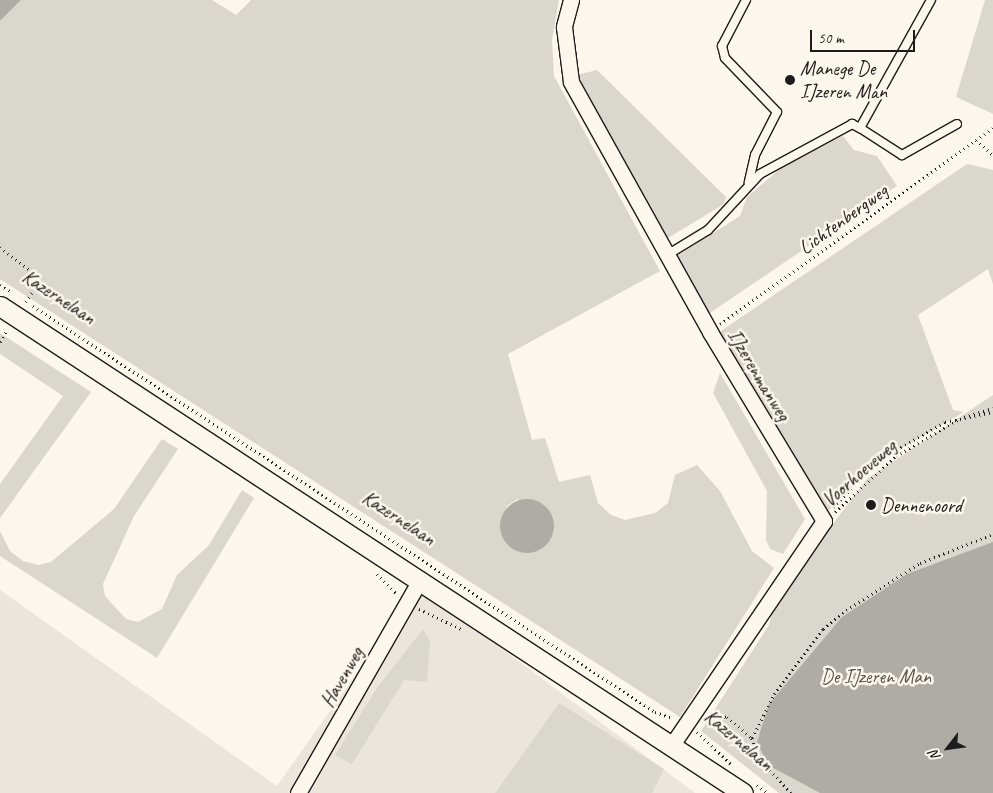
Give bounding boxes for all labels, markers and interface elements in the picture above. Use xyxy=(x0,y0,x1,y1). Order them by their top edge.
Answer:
scale bar xyxy=(813,20,918,52)
text: 50 m xyxy=(818,29,844,48)
place label: Manege De IJzeren Man xyxy=(800,56,888,103)
marker: Manege De IJzeren Man xyxy=(784,74,796,86)
street label: Lichtenbergweg xyxy=(794,179,892,259)
street label: Kazernelaan xyxy=(18,264,100,330)
street label: IJzerenmanweg xyxy=(722,325,796,425)
street label: Voorhoeveweg xyxy=(817,434,901,512)
street label: Kazernelaan xyxy=(358,485,440,551)
place label: Dennenoord xyxy=(881,493,962,517)
marker: Dennenoord xyxy=(865,499,877,511)
street label: Havenweg xyxy=(315,643,369,711)
park label: De IJzeren Man xyxy=(821,664,931,688)
street label: Kazernelaan xyxy=(700,704,778,776)
north arrow xyxy=(923,723,973,773)
text: N xyxy=(925,748,944,764)

